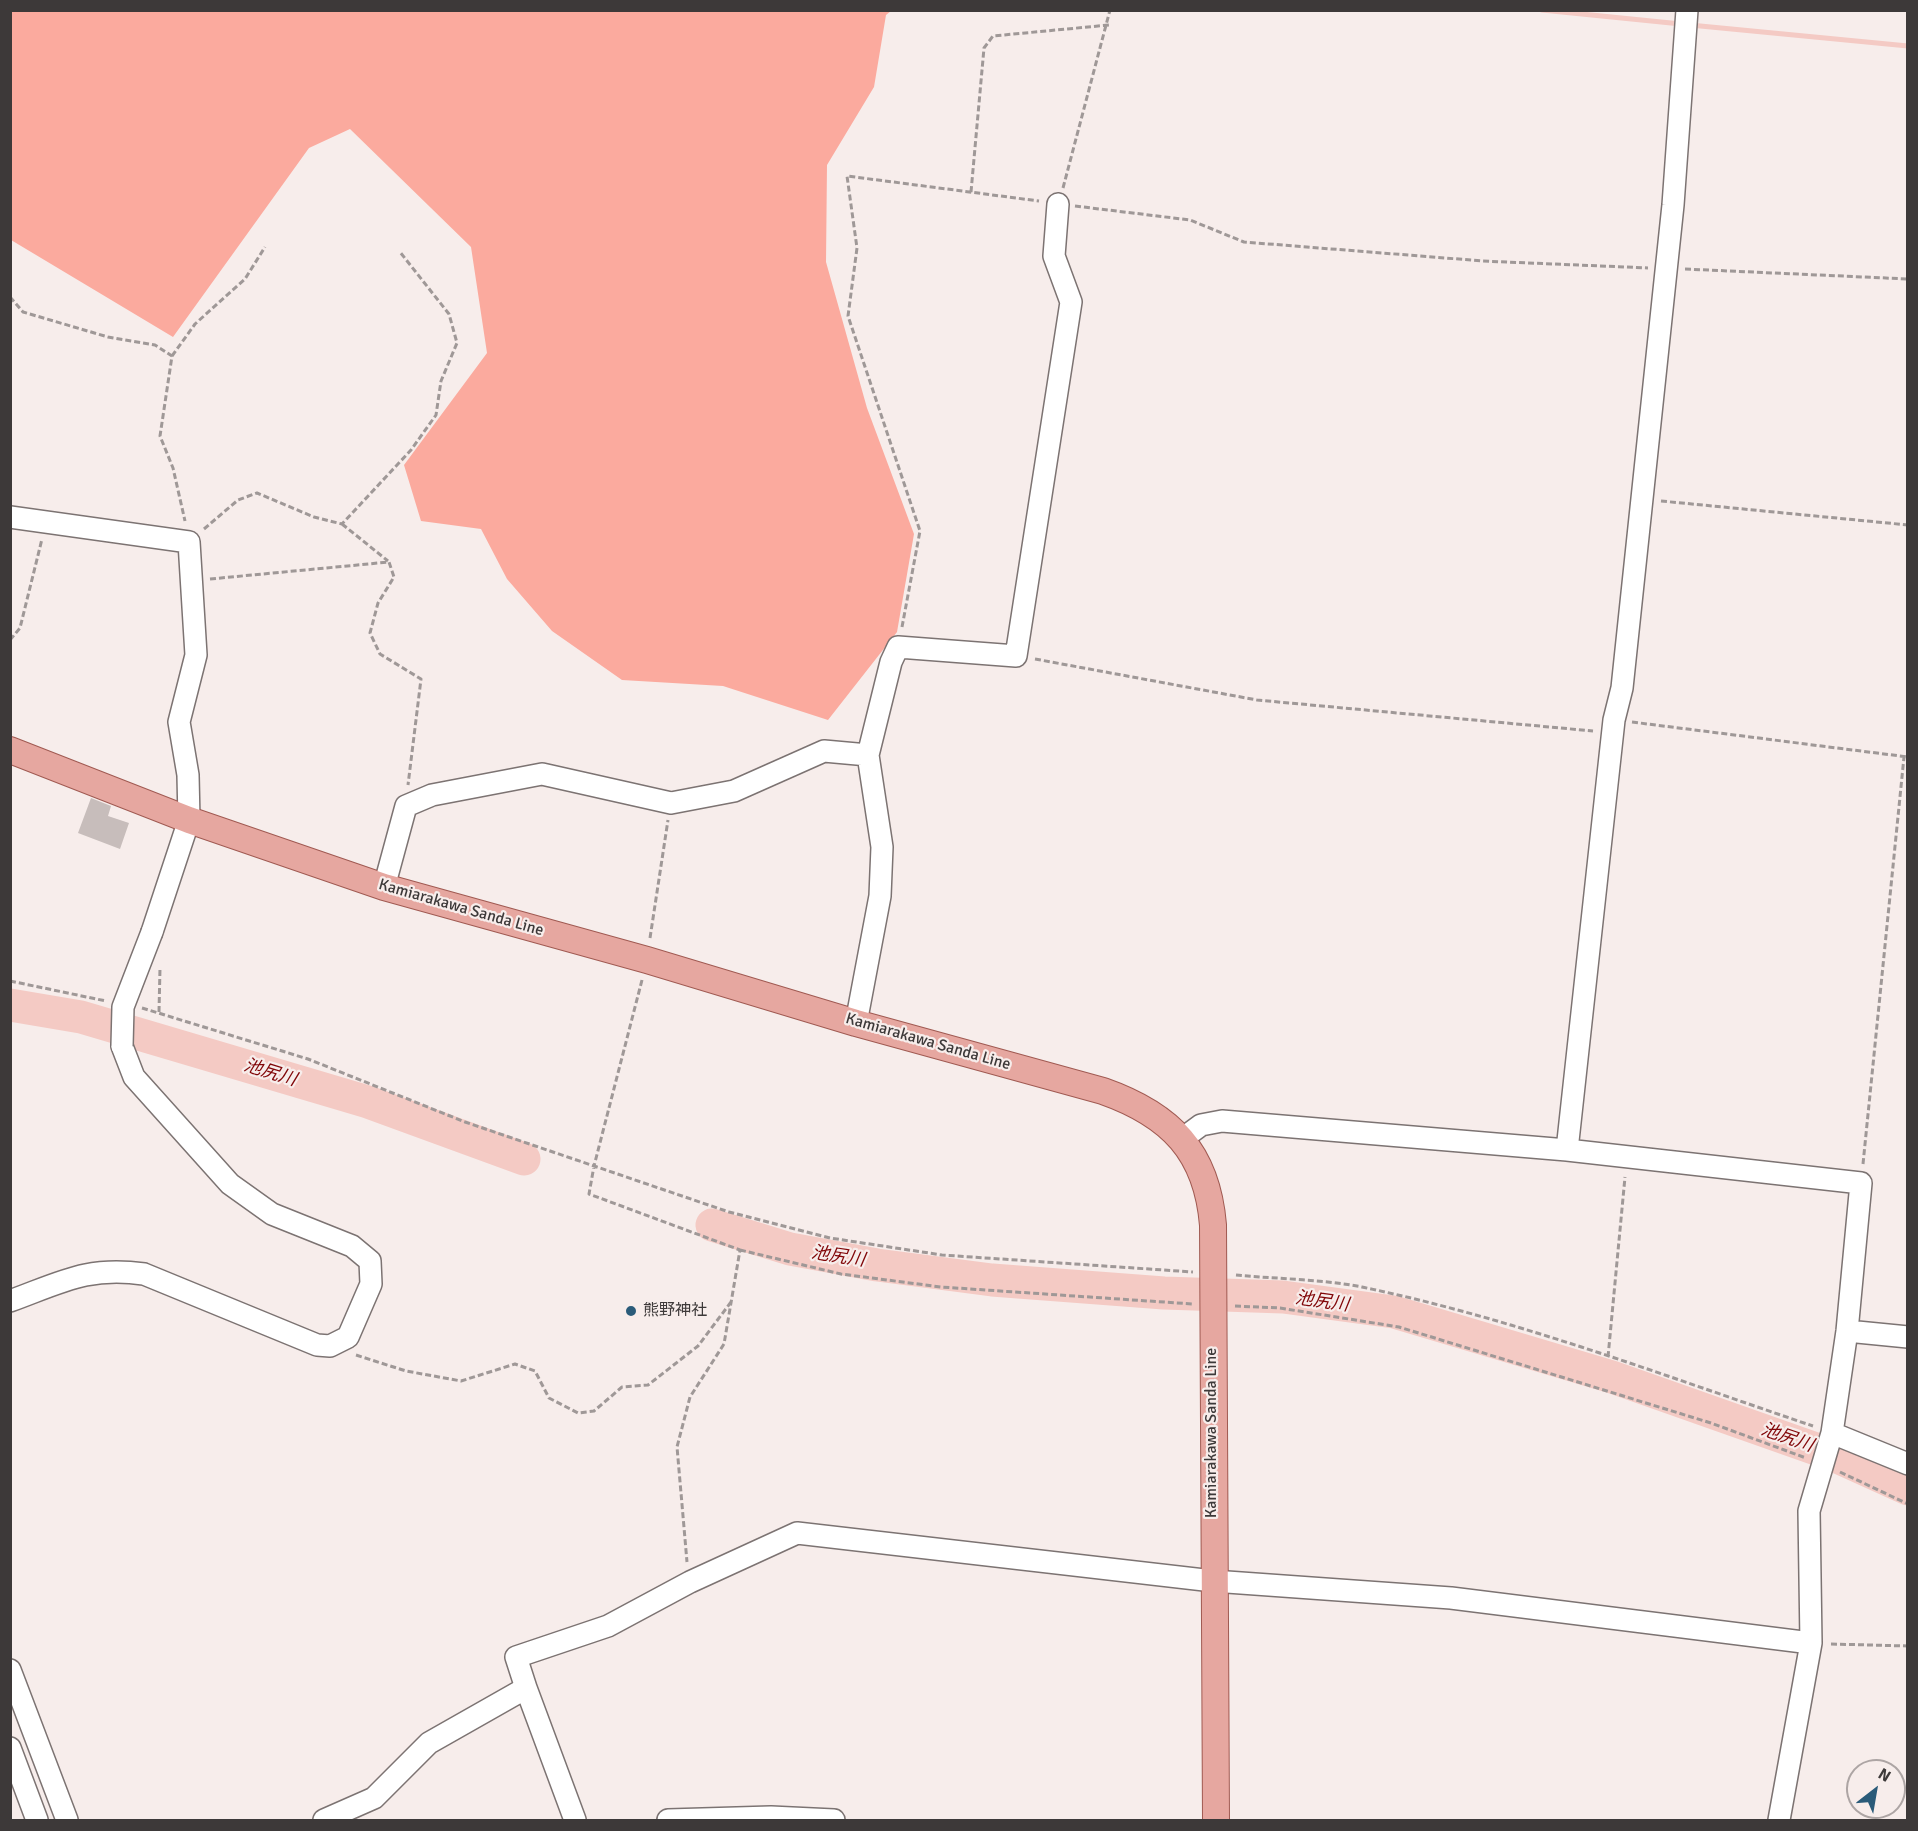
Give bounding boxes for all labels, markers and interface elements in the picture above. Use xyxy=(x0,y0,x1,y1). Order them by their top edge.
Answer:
street label: Kamiarakawa Sanda Line xyxy=(376,875,546,941)
street label: Kamiarakawa Sanda Line xyxy=(843,1009,1013,1075)
water label: 池尻川 xyxy=(241,1055,299,1091)
water label: 池尻川 xyxy=(810,1242,866,1272)
water label: 池尻川 xyxy=(1294,1288,1350,1316)
place label: 熊野神社 xyxy=(643,1301,707,1321)
marker: 熊野神社 xyxy=(624,1304,638,1318)
street label: Kamiarakawa Sanda Line xyxy=(1202,1348,1222,1518)
water label: 池尻川 xyxy=(1758,1419,1816,1457)
north arrow xyxy=(1846,1759,1906,1819)
text: N xyxy=(1874,1764,1894,1787)

